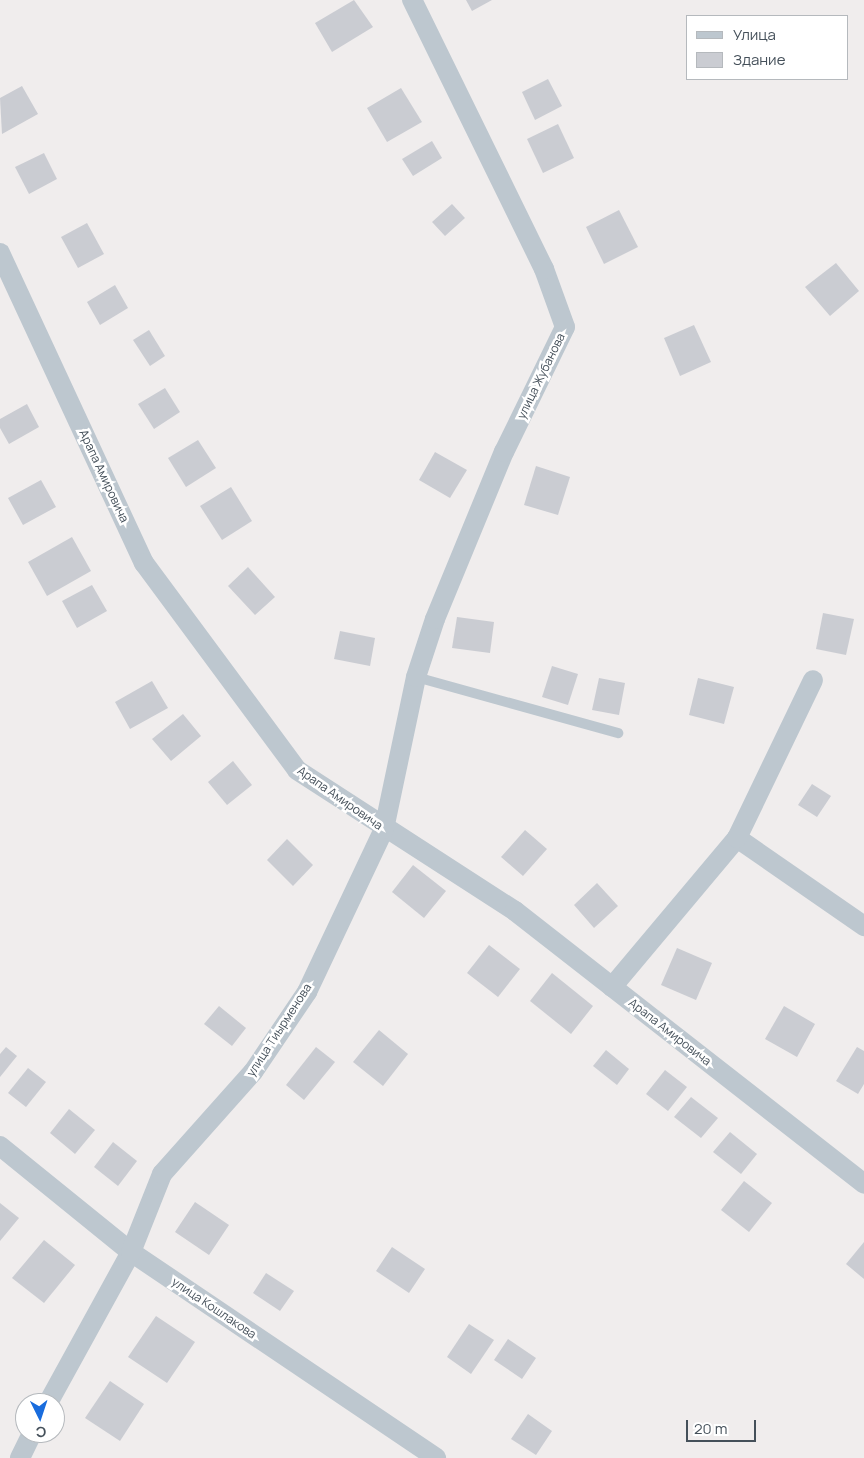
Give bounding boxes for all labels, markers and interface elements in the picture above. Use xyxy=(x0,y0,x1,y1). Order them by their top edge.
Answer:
legend xyxy=(686,15,849,80)
text: Улица xyxy=(733,24,776,45)
text: Здание xyxy=(733,49,785,70)
street label: улица Жубанова xyxy=(514,331,568,421)
street label: Арапа Амировича xyxy=(76,427,132,525)
street label: Арапа Амировича xyxy=(295,763,385,833)
street label: улица Тиырменова xyxy=(244,981,314,1079)
street label: Арапа Амировича xyxy=(626,995,714,1069)
street label: улица Кошлакова xyxy=(169,1274,259,1342)
north arrow xyxy=(15,1393,65,1443)
scale bar xyxy=(689,1410,759,1442)
text: 20 m xyxy=(694,1418,727,1439)
text: С xyxy=(35,1423,47,1442)

